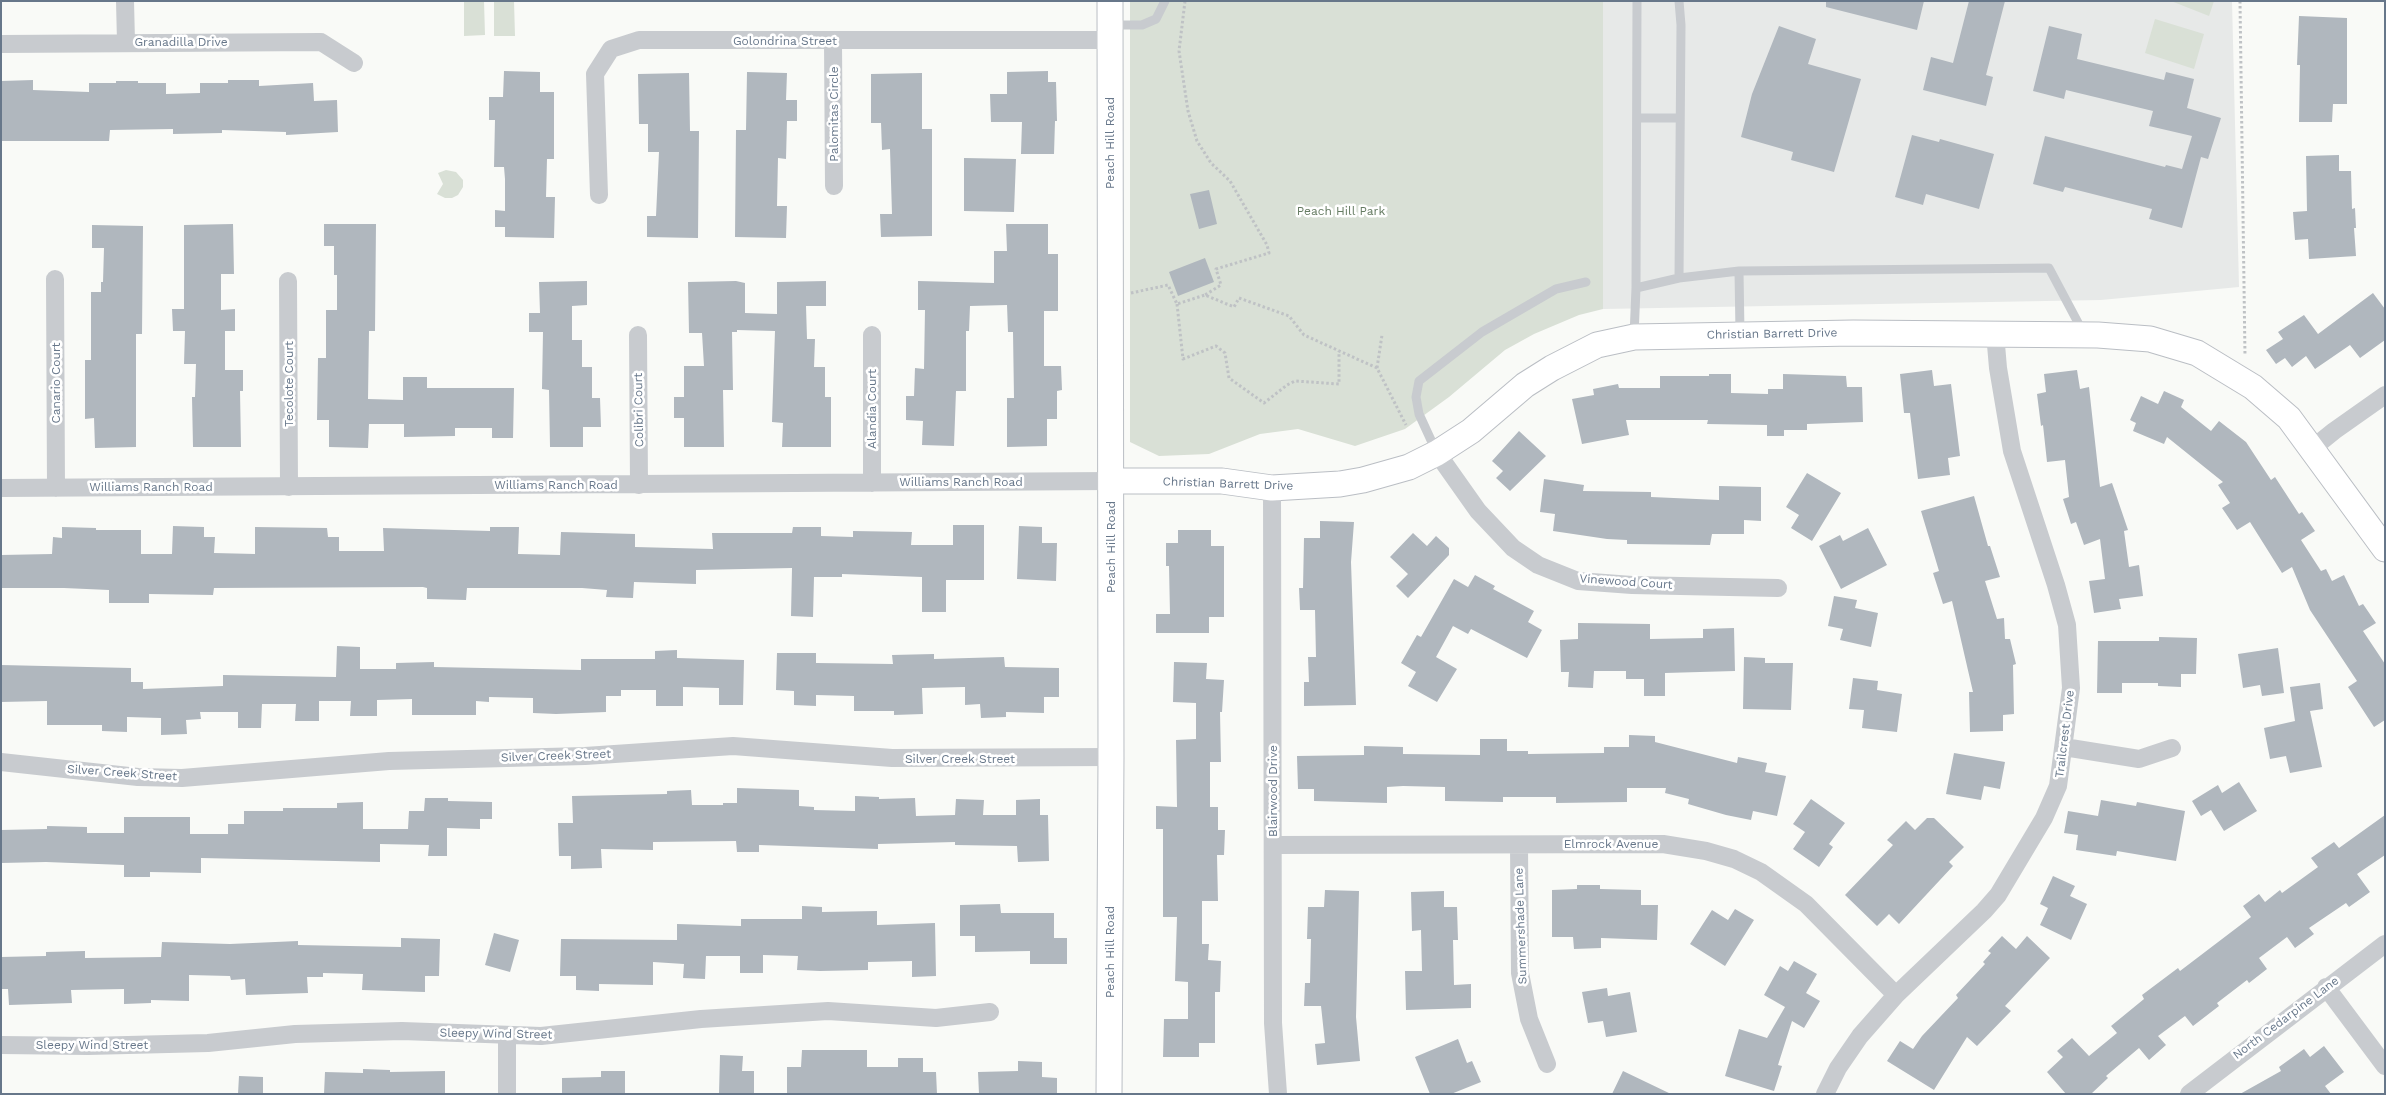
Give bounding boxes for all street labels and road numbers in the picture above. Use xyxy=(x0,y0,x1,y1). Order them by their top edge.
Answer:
street label: Golondrina Street xyxy=(733,34,837,48)
street label: Granadilla Drive xyxy=(134,35,228,49)
street label: Palomitas Circle xyxy=(827,66,841,162)
street label: Peach Hill Road xyxy=(1103,97,1117,189)
street label: Christian Barrett Drive xyxy=(1706,326,1838,342)
street label: Tecolote Court xyxy=(282,341,296,427)
street label: Canario Court xyxy=(49,342,63,424)
street label: Alandia Court xyxy=(865,369,879,449)
street label: Colibri Court xyxy=(631,373,647,447)
street label: Williams Ranch Road xyxy=(899,475,1023,489)
street label: Christian Barrett Drive xyxy=(1162,475,1294,493)
street label: Williams Ranch Road xyxy=(494,478,618,492)
street label: Williams Ranch Road xyxy=(89,480,213,494)
street label: Peach Hill Road xyxy=(1104,501,1118,593)
street label: Vinewood Court xyxy=(1579,572,1673,592)
street label: Trailcrest Drive xyxy=(2052,689,2078,779)
street label: Blairwood Drive xyxy=(1266,745,1280,837)
street label: Silver Creek Street xyxy=(501,747,611,765)
street label: Silver Creek Street xyxy=(905,752,1015,766)
street label: Silver Creek Street xyxy=(67,762,177,784)
street label: Elmrock Avenue xyxy=(1564,837,1658,851)
street label: Summershade Lane xyxy=(1512,867,1530,985)
street label: Peach Hill Road xyxy=(1103,906,1117,998)
street label: North Cedarpine Lane xyxy=(2230,973,2342,1063)
street label: Sleepy Wind Street xyxy=(440,1026,552,1042)
street label: Sleepy Wind Street xyxy=(36,1038,148,1052)

